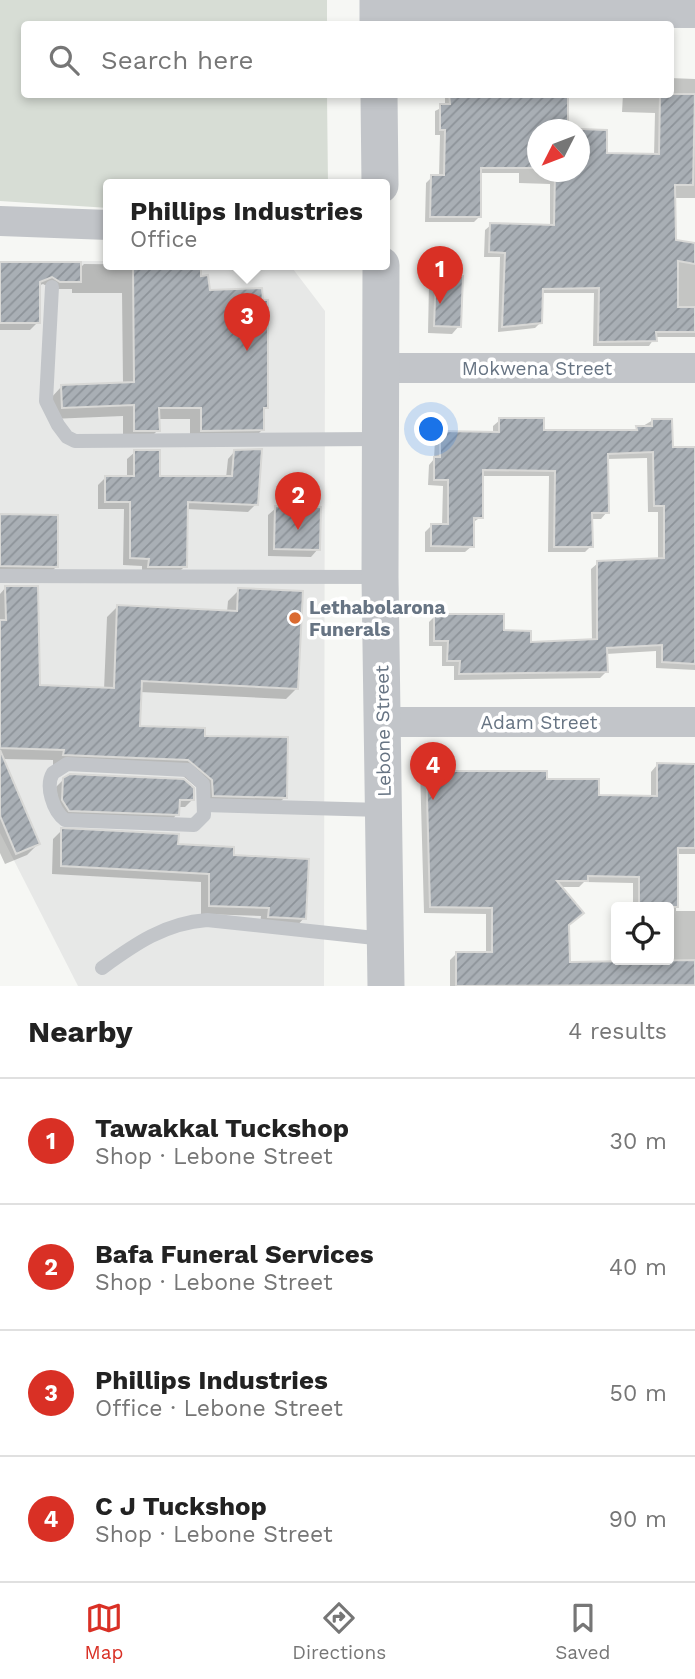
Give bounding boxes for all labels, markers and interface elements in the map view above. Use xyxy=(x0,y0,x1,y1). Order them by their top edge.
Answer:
search box xyxy=(21,21,674,98)
icon: search xyxy=(45,41,83,79)
text: Search here xyxy=(101,45,253,75)
north arrow xyxy=(527,119,590,182)
popup xyxy=(103,179,390,270)
text: Phillips Industries xyxy=(130,196,363,226)
text: Office xyxy=(130,226,198,253)
pin: 1 xyxy=(417,246,463,304)
pin: 3 xyxy=(224,293,270,351)
street label: Mokwena Street xyxy=(462,357,612,380)
your location xyxy=(414,412,448,446)
pin: 2 xyxy=(275,472,321,530)
place label: Lethabolarona Funerals xyxy=(309,596,445,641)
marker: Lethabolarona Funerals xyxy=(287,610,303,626)
street label: Lebone Street xyxy=(370,665,396,797)
street label: Adam Street xyxy=(481,711,597,734)
pin: 4 xyxy=(410,742,456,800)
map controls xyxy=(611,902,674,965)
button: locate xyxy=(611,902,674,965)
text: Nearby xyxy=(28,1014,133,1049)
text: 4 results xyxy=(568,1018,667,1045)
text: Tawakkal Tuckshop xyxy=(95,1113,349,1143)
text: 1 xyxy=(46,1128,56,1155)
text: 30 m xyxy=(610,1128,667,1155)
text: Shop · Lebone Street xyxy=(95,1143,333,1170)
text: Bafa Funeral Services xyxy=(95,1239,374,1269)
text: 2 xyxy=(44,1254,58,1281)
text: 40 m xyxy=(609,1254,667,1281)
text: Shop · Lebone Street xyxy=(95,1269,333,1296)
text: Phillips Industries xyxy=(95,1365,328,1395)
text: 3 xyxy=(44,1380,58,1407)
text: 50 m xyxy=(610,1380,667,1407)
text: Office · Lebone Street xyxy=(95,1395,343,1422)
text: C J Tuckshop xyxy=(95,1491,267,1521)
text: 4 xyxy=(44,1506,58,1533)
text: 90 m xyxy=(609,1506,667,1533)
text: Shop · Lebone Street xyxy=(95,1521,333,1548)
tab: Map xyxy=(85,1599,123,1664)
tab: Directions xyxy=(292,1599,386,1664)
tab: Saved xyxy=(555,1599,610,1664)

